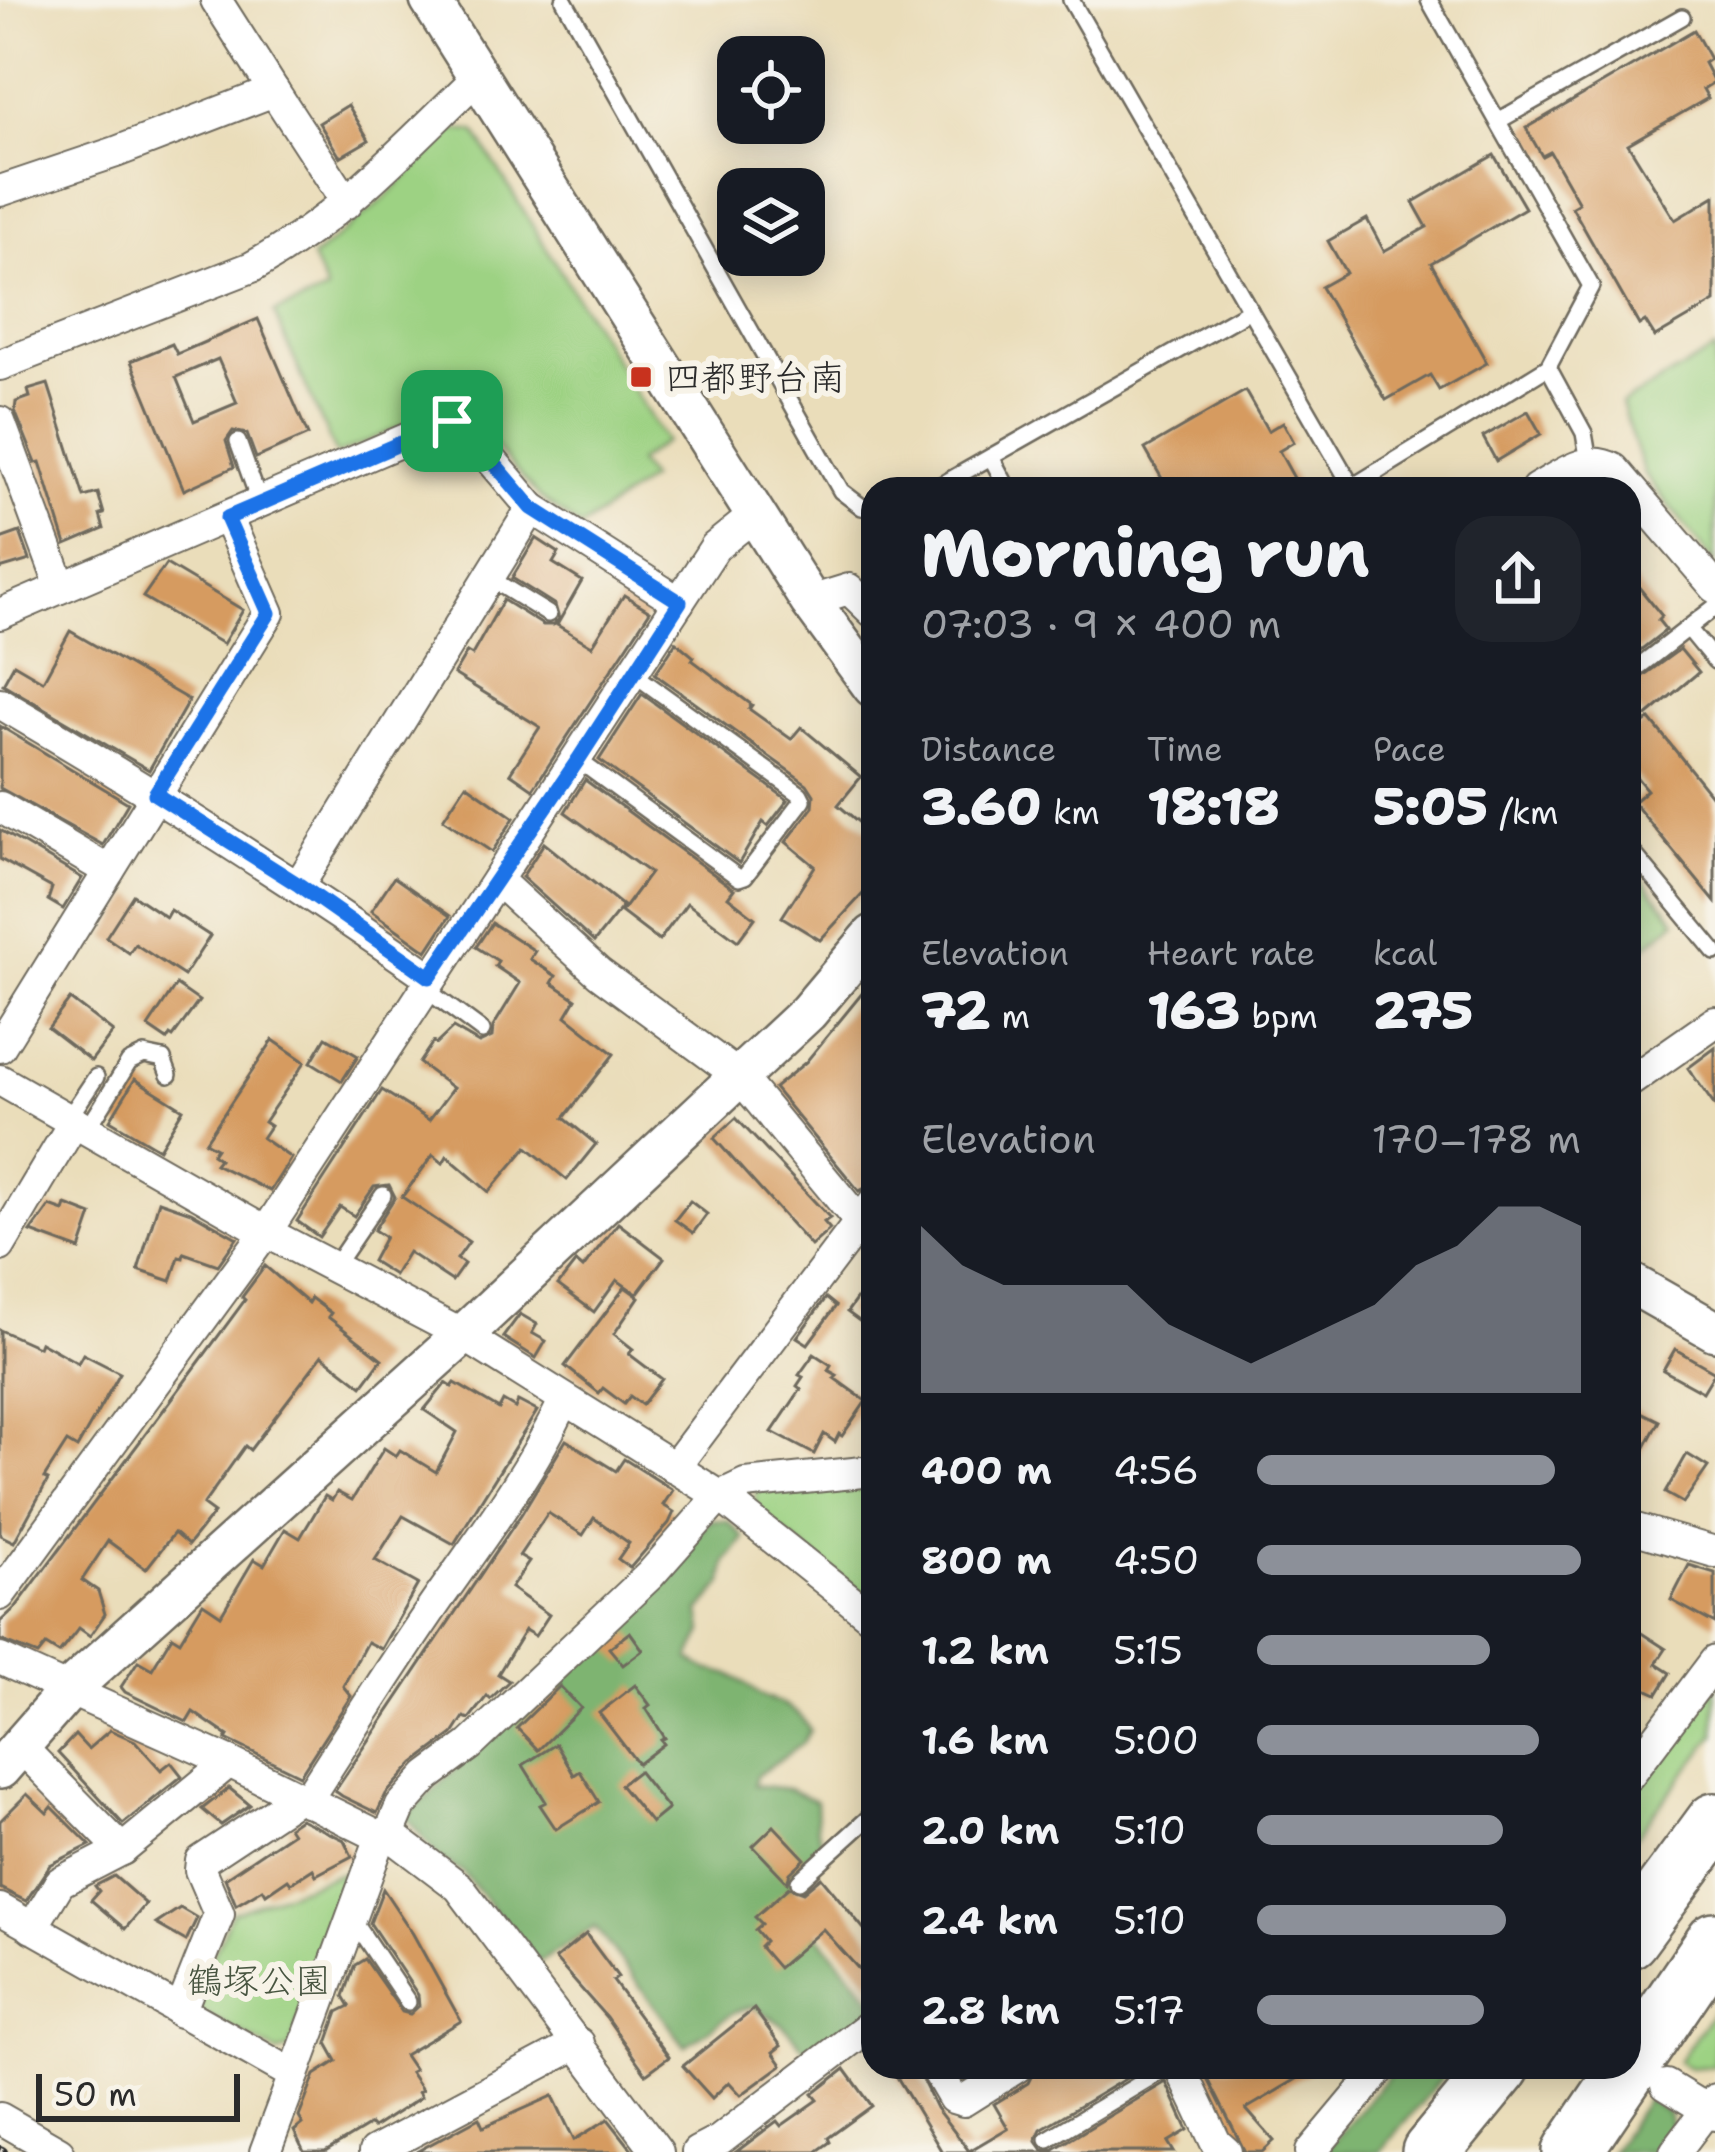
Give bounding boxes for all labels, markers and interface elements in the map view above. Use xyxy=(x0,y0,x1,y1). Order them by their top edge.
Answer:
map controls xyxy=(717,36,825,276)
button: locate xyxy=(717,36,825,144)
button: layers xyxy=(717,168,825,276)
place label: 四都野台南 xyxy=(665,353,845,402)
marker: 四都野台南 xyxy=(628,364,654,390)
pin xyxy=(401,370,503,472)
icon: arrive xyxy=(419,388,485,454)
text: Morning run xyxy=(921,509,1370,597)
button: share xyxy=(1455,516,1581,642)
text: 07:03 · 9 × 400 m xyxy=(921,598,1281,650)
text: Distance xyxy=(921,727,1056,772)
text: Time xyxy=(1147,727,1223,772)
text: Pace xyxy=(1373,727,1446,772)
text: 3.60 xyxy=(921,772,1042,840)
text: 18:18 xyxy=(1147,772,1280,840)
text: 5:05 xyxy=(1373,772,1488,840)
text: km xyxy=(1042,790,1100,835)
text: /km xyxy=(1488,790,1558,835)
text: Elevation xyxy=(921,931,1069,976)
text: Heart rate xyxy=(1147,931,1315,976)
text: kcal xyxy=(1373,931,1437,976)
text: 72 xyxy=(921,976,990,1044)
text: 163 xyxy=(1147,976,1240,1044)
text: 275 xyxy=(1373,976,1473,1044)
text: m xyxy=(990,994,1030,1039)
text: bpm xyxy=(1240,994,1318,1039)
text: Elevation xyxy=(921,1113,1096,1165)
text: 170–178 m xyxy=(1372,1113,1581,1165)
text: 400 m xyxy=(921,1444,1052,1496)
text: 4:56 xyxy=(1113,1444,1199,1496)
text: 800 m xyxy=(921,1534,1052,1586)
text: 4:50 xyxy=(1113,1534,1199,1586)
text: 1.2 km xyxy=(921,1624,1049,1676)
text: 5:15 xyxy=(1113,1624,1183,1676)
text: 1.6 km xyxy=(921,1714,1049,1766)
text: 5:00 xyxy=(1113,1714,1199,1766)
text: 2.0 km xyxy=(921,1804,1059,1856)
text: 5:10 xyxy=(1113,1804,1186,1856)
text: 2.4 km xyxy=(921,1894,1058,1946)
text: 5:10 xyxy=(1113,1894,1186,1946)
park label: 鶴塚公園 xyxy=(187,1956,331,2005)
text: 2.8 km xyxy=(921,1984,1060,2036)
text: 5:17 xyxy=(1113,1984,1185,2036)
scale bar xyxy=(36,2068,240,2121)
text: 50 m xyxy=(54,2072,137,2117)

